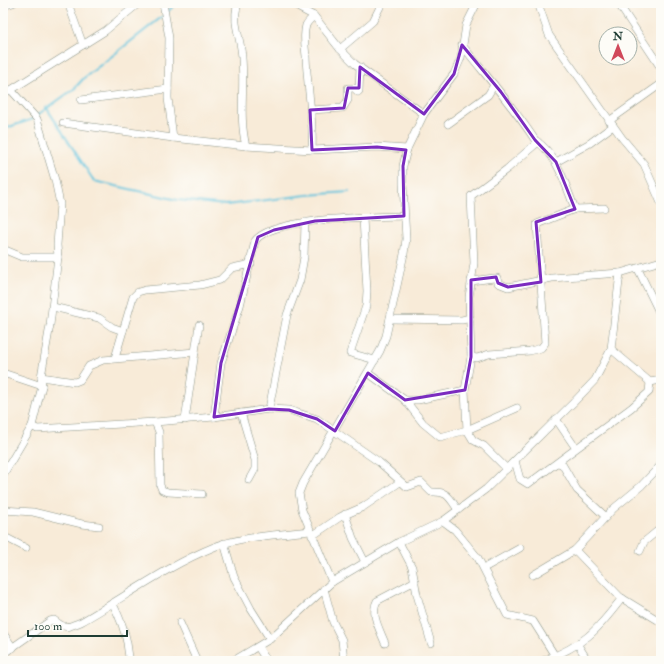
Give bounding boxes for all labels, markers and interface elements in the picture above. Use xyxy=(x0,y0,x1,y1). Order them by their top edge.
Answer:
north arrow xyxy=(598,26,638,66)
text: N xyxy=(612,30,624,43)
scale bar xyxy=(28,612,127,638)
text: 100 m xyxy=(34,619,63,634)

